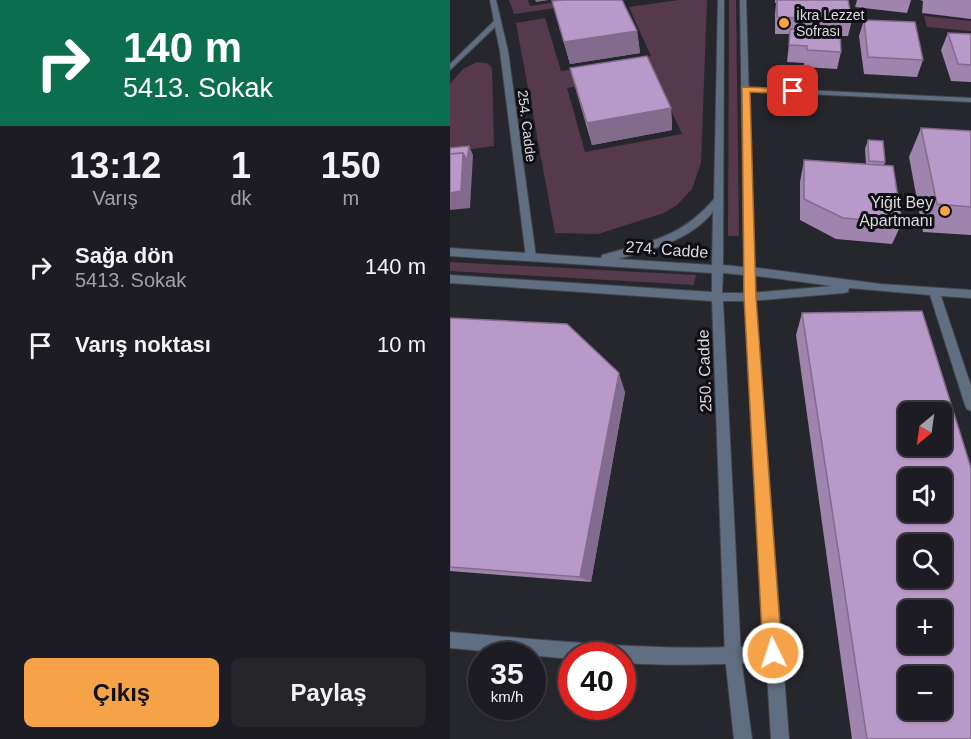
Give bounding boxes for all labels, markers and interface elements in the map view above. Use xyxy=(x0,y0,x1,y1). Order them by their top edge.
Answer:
place label: İkra Lezzet Sofrası xyxy=(796,6,865,39)
marker: İkra Lezzet Sofrası xyxy=(777,16,791,30)
icon: right xyxy=(24,24,102,102)
text: 140 m xyxy=(123,24,242,71)
pin xyxy=(767,65,818,116)
text: 5413. Sokak xyxy=(123,73,273,103)
icon: arrive xyxy=(776,74,809,107)
street label: 254. Cadde xyxy=(515,89,539,163)
text: 13:12 xyxy=(69,145,161,186)
text: 1 xyxy=(231,145,251,186)
text: 150 xyxy=(321,145,381,186)
text: Varış xyxy=(93,187,138,209)
text: dk xyxy=(230,187,252,209)
text: m xyxy=(342,187,359,209)
place label: Yiğit Bey Apartmanı xyxy=(859,194,933,229)
marker: Yiğit Bey Apartmanı xyxy=(938,204,952,218)
street label: 274. Cadde xyxy=(625,238,709,261)
text: Sağa dön xyxy=(75,243,174,268)
icon: right xyxy=(24,251,57,284)
text: 140 m xyxy=(365,254,426,279)
text: 5413. Sokak xyxy=(75,269,186,291)
icon: arrive xyxy=(24,329,57,362)
street label: 250. Cadde xyxy=(695,329,714,413)
text: Varış noktası xyxy=(75,332,211,357)
text: 10 m xyxy=(377,332,426,357)
north arrow xyxy=(898,402,952,456)
map controls xyxy=(898,402,952,720)
button: sound xyxy=(898,468,952,522)
button: search xyxy=(898,534,952,588)
button: + xyxy=(898,600,952,654)
position arrow xyxy=(741,621,805,685)
speed limit sign: 40 xyxy=(558,642,636,720)
text: 35 xyxy=(490,657,524,690)
button: Çıkış xyxy=(24,658,219,727)
button: Paylaş xyxy=(231,658,426,727)
button: − xyxy=(898,666,952,720)
text: km/h xyxy=(491,688,523,705)

